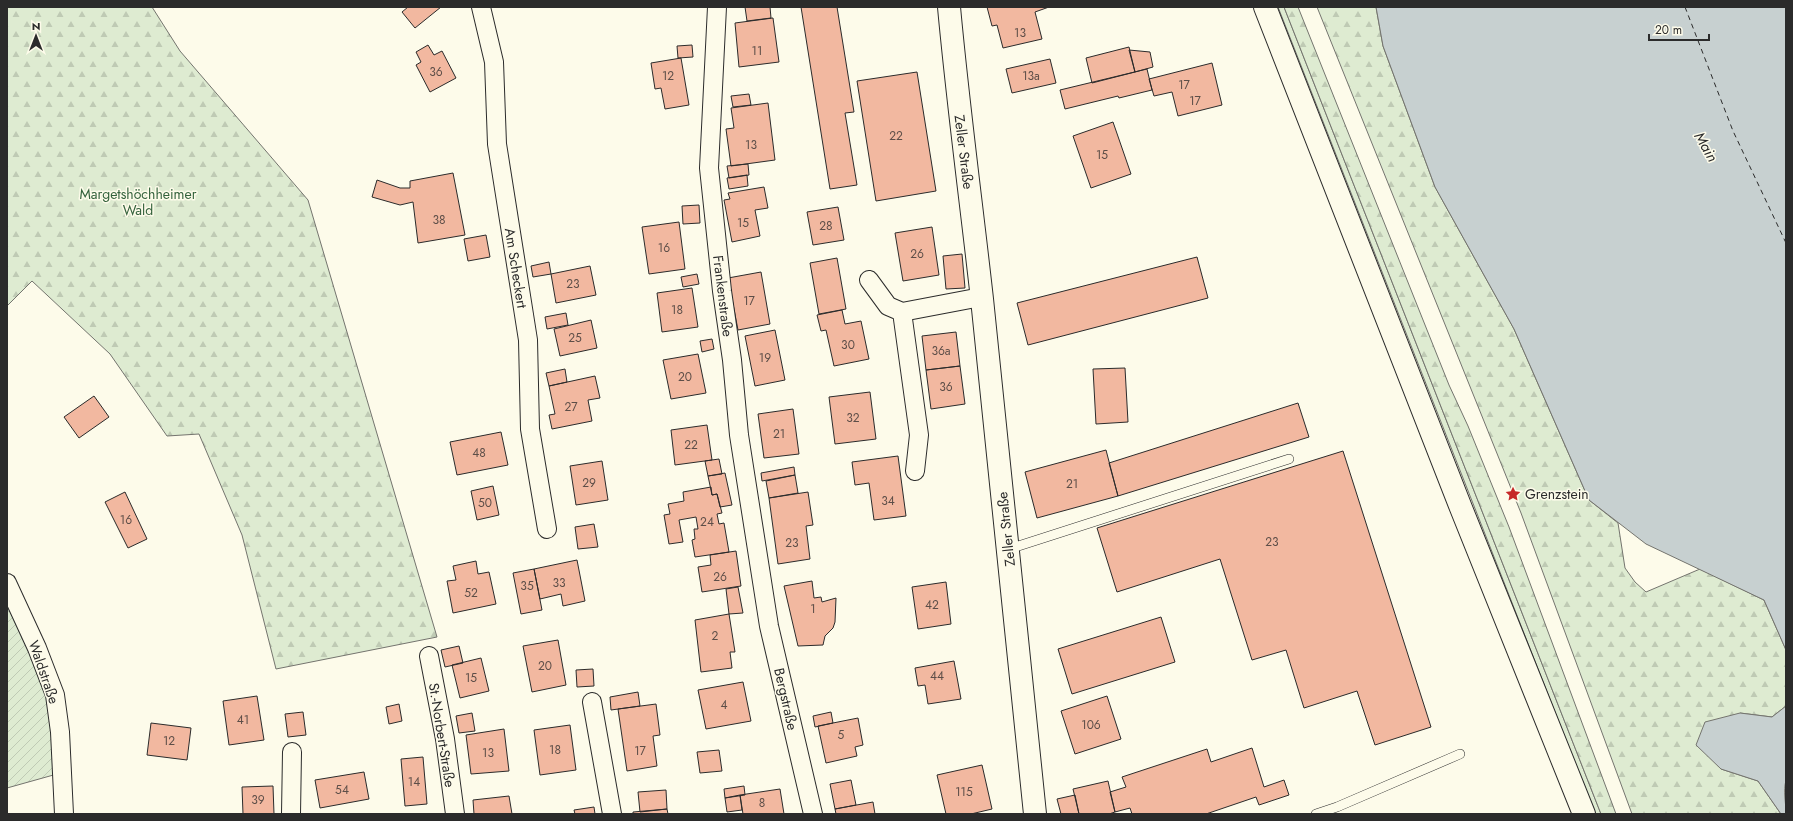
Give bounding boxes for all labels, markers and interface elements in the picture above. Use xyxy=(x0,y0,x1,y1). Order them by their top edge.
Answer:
north arrow xyxy=(16,16,56,56)
scale bar xyxy=(1649,16,1709,42)
text: N xyxy=(32,18,40,34)
text: 20 m xyxy=(1655,21,1682,39)
house number: 13 xyxy=(1014,24,1026,42)
house number: 11 xyxy=(752,42,762,60)
house number: 36 xyxy=(429,63,443,81)
house number: 12 xyxy=(662,67,674,85)
house number: 13a xyxy=(1022,67,1040,85)
house number: 17 xyxy=(1178,76,1191,94)
house number: 17 xyxy=(1189,92,1202,110)
street label: Zeller Straße xyxy=(950,114,978,190)
house number: 22 xyxy=(889,127,903,145)
water label: Main xyxy=(1689,128,1723,166)
house number: 13 xyxy=(745,136,757,154)
house number: 15 xyxy=(1096,146,1108,164)
park label: Margetshöchheimer Wald xyxy=(79,184,197,220)
house number: 38 xyxy=(432,211,446,229)
house number: 15 xyxy=(737,214,749,232)
house number: 28 xyxy=(819,217,833,235)
street label: Am Scheckert xyxy=(500,226,532,310)
house number: 16 xyxy=(658,239,670,257)
house number: 26 xyxy=(910,245,924,263)
street label: Frankenstraße xyxy=(708,254,738,338)
house number: 23 xyxy=(566,275,580,293)
house number: 17 xyxy=(743,292,756,310)
house number: 18 xyxy=(671,301,683,319)
house number: 25 xyxy=(568,329,582,347)
house number: 30 xyxy=(841,336,855,354)
house number: 36a xyxy=(931,342,951,360)
house number: 19 xyxy=(759,349,771,367)
house number: 20 xyxy=(678,368,692,386)
house number: 36 xyxy=(939,378,953,396)
house number: 27 xyxy=(564,398,578,416)
house number: 32 xyxy=(846,409,860,427)
house number: 21 xyxy=(773,425,785,443)
house number: 22 xyxy=(684,436,698,454)
house number: 48 xyxy=(472,444,486,462)
house number: 29 xyxy=(582,474,596,492)
house number: 21 xyxy=(1066,475,1078,493)
place label: Grenzstein xyxy=(1525,484,1589,504)
place icon: Grenzstein xyxy=(1504,485,1522,503)
street label: Zeller Straße xyxy=(992,491,1020,567)
house number: 34 xyxy=(881,492,895,510)
house number: 50 xyxy=(478,494,492,512)
house number: 16 xyxy=(120,511,132,529)
house number: 24 xyxy=(700,513,714,531)
house number: 23 xyxy=(1265,533,1279,551)
house number: 23 xyxy=(785,534,799,552)
house number: 26 xyxy=(713,568,727,586)
house number: 33 xyxy=(552,574,566,592)
house number: 35 xyxy=(520,577,534,595)
house number: 52 xyxy=(464,584,478,602)
house number: 42 xyxy=(925,596,939,614)
house number: 1 xyxy=(810,600,816,618)
house number: 2 xyxy=(712,627,719,645)
street label: Waldstraße xyxy=(24,638,64,706)
house number: 20 xyxy=(538,657,552,675)
street label: Bergstraße xyxy=(769,666,803,732)
house number: 44 xyxy=(930,667,944,685)
house number: 15 xyxy=(465,669,477,687)
street label: St.-Norbert-Straße xyxy=(424,681,460,789)
house number: 4 xyxy=(721,696,728,714)
house number: 41 xyxy=(237,711,249,729)
house number: 106 xyxy=(1081,716,1101,734)
house number: 5 xyxy=(838,726,845,744)
house number: 12 xyxy=(163,732,175,750)
house number: 18 xyxy=(549,741,561,759)
house number: 17 xyxy=(634,742,647,760)
house number: 13 xyxy=(482,744,494,762)
house number: 14 xyxy=(408,773,420,791)
house number: 54 xyxy=(335,781,349,799)
house number: 115 xyxy=(955,783,973,801)
house number: 39 xyxy=(251,791,265,809)
house number: 8 xyxy=(759,794,765,812)

